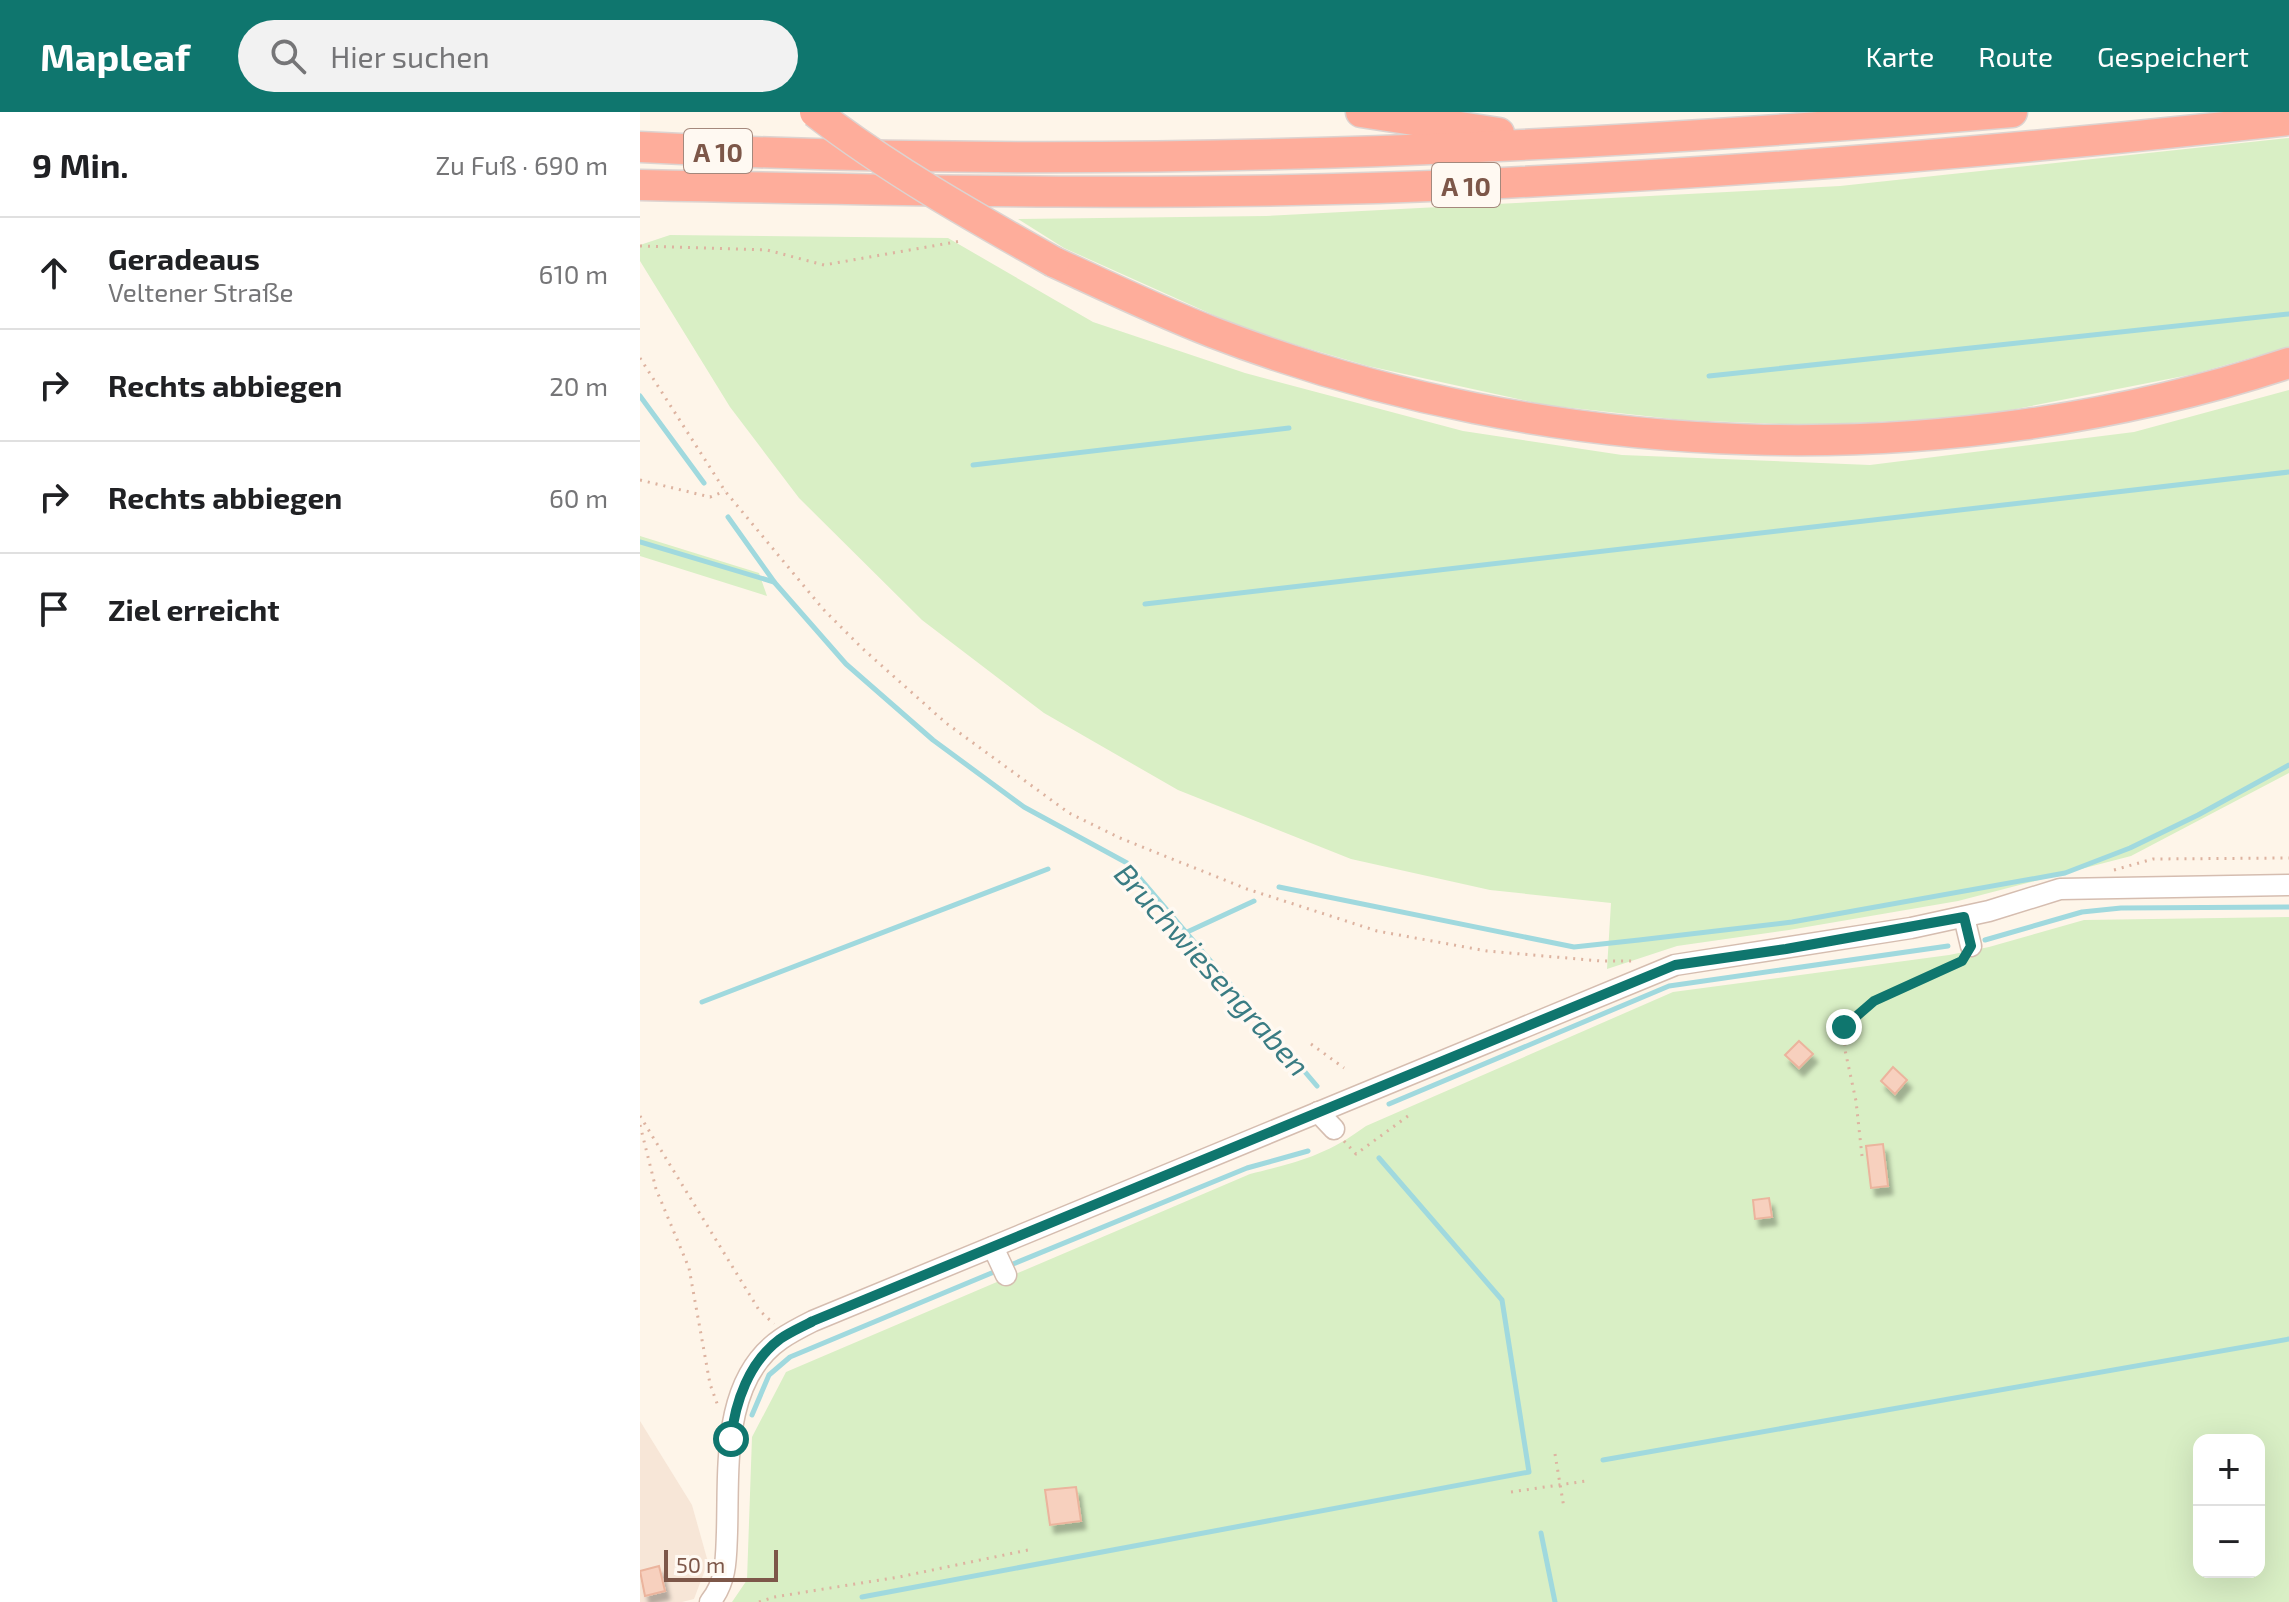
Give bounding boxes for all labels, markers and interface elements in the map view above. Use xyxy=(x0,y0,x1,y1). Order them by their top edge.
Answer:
search box xyxy=(238,20,798,92)
text: Mapleaf xyxy=(40,33,190,79)
icon: search xyxy=(266,34,310,78)
text: Hier suchen xyxy=(330,38,490,74)
text: Karte xyxy=(1865,39,1934,73)
text: Route xyxy=(1978,39,2053,73)
text: Gespeichert xyxy=(2097,39,2249,73)
road number: A 10 xyxy=(684,129,752,173)
text: 9 Min. xyxy=(32,144,129,185)
text: Zu Fuß · 690 m xyxy=(435,149,608,180)
road number: A 10 xyxy=(1432,163,1500,207)
text: Geradeaus xyxy=(108,240,260,276)
icon: ahead xyxy=(32,251,76,295)
text: 610 m xyxy=(539,258,608,289)
text: Veltener Straße xyxy=(108,276,294,307)
icon: right xyxy=(32,363,76,407)
text: Rechts abbiegen xyxy=(108,367,342,403)
text: 20 m xyxy=(549,370,608,401)
icon: right xyxy=(32,475,76,519)
text: Rechts abbiegen xyxy=(108,479,342,515)
text: 60 m xyxy=(549,482,608,513)
icon: arrive xyxy=(32,587,76,631)
text: Ziel erreicht xyxy=(108,591,280,627)
water label: Bruchwiesengraben xyxy=(1108,855,1318,1083)
route end xyxy=(1826,1009,1862,1045)
route start xyxy=(713,1421,749,1457)
map controls xyxy=(2193,1434,2265,1578)
button: + xyxy=(2193,1434,2265,1506)
button: − xyxy=(2193,1506,2265,1578)
scale bar xyxy=(664,1546,778,1582)
text: 50 m xyxy=(676,1551,725,1577)

